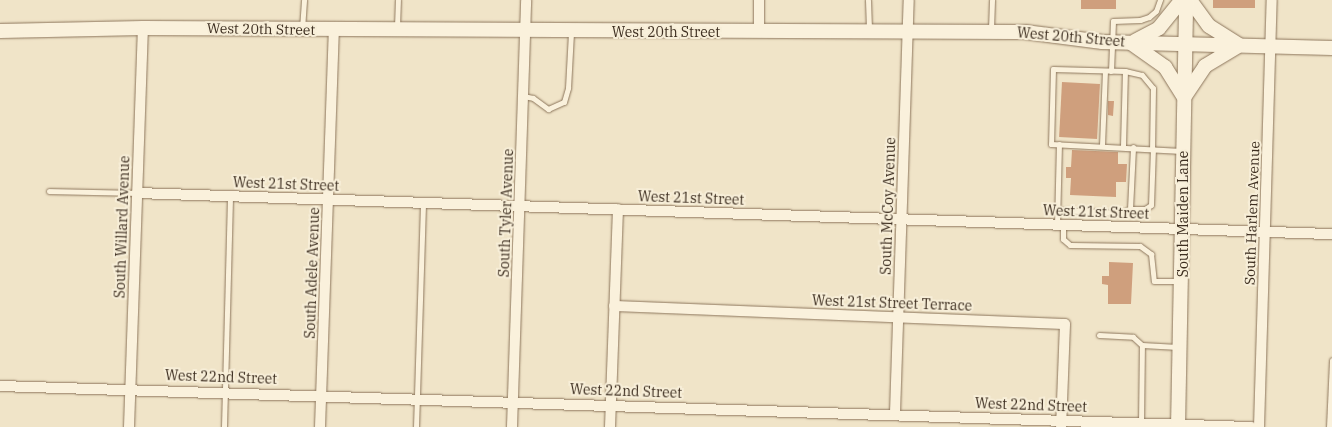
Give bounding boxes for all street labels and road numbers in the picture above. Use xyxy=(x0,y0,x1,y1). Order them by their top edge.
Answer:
street label: West 20th Street xyxy=(207,20,315,38)
street label: West 20th Street xyxy=(612,24,720,40)
street label: West 20th Street xyxy=(1016,24,1126,50)
street label: South McCoy Avenue xyxy=(877,137,899,275)
street label: South Harlem Avenue xyxy=(1241,141,1263,285)
street label: South Tyler Avenue xyxy=(495,148,517,278)
street label: South Maiden Lane xyxy=(1175,151,1191,277)
street label: South Willard Avenue xyxy=(111,155,133,299)
street label: West 21st Street xyxy=(233,174,339,194)
street label: West 21st Street xyxy=(638,188,744,208)
street label: West 21st Street xyxy=(1043,202,1149,222)
street label: South Adele Avenue xyxy=(301,207,323,339)
street label: West 21st Street Terrace xyxy=(812,292,972,314)
street label: West 22nd Street xyxy=(165,367,277,387)
street label: West 22nd Street xyxy=(570,381,682,401)
street label: West 22nd Street xyxy=(975,395,1087,415)

